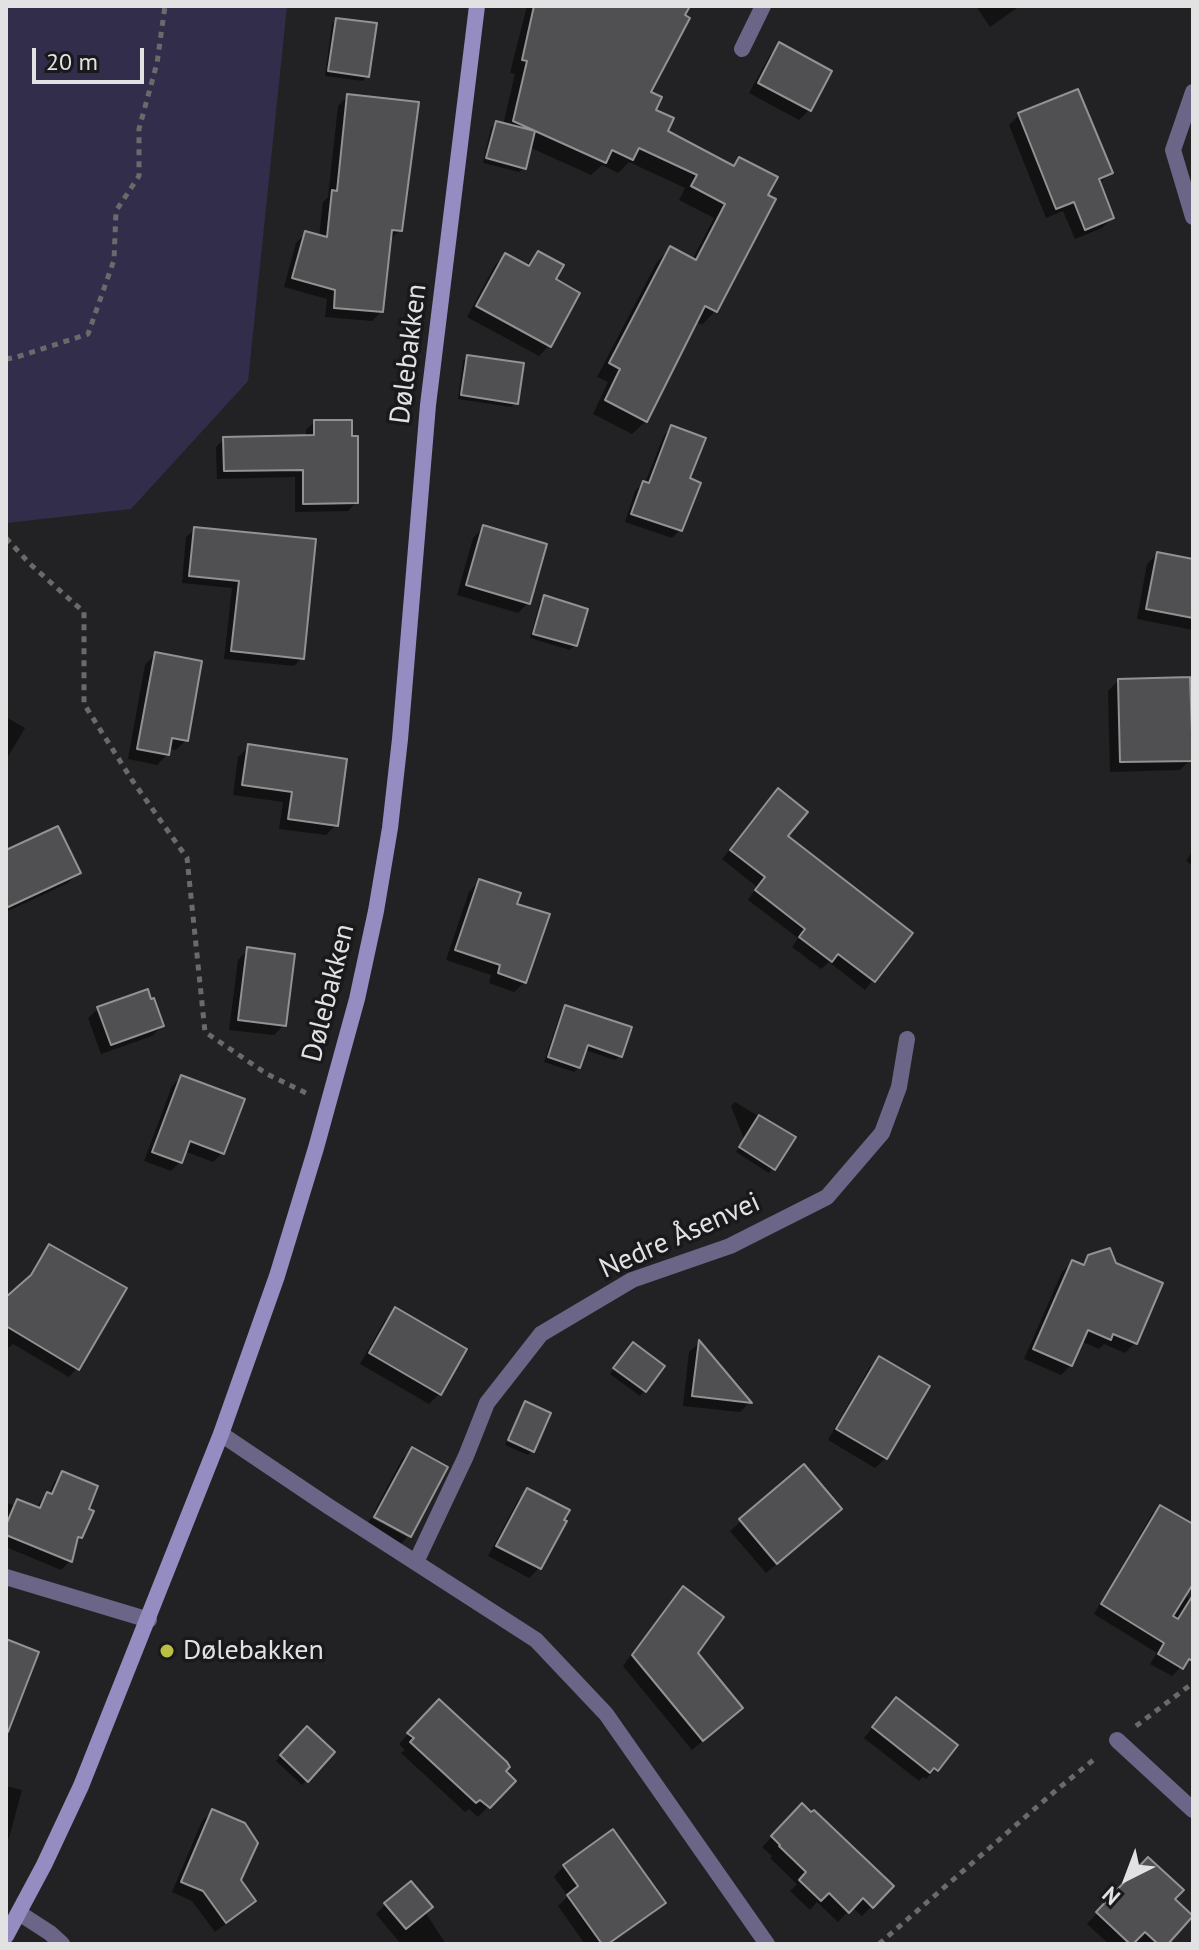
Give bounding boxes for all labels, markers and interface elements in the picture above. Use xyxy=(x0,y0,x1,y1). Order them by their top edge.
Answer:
scale bar xyxy=(36,32,148,82)
text: 20 m xyxy=(46,46,98,77)
street label: Dølebakken xyxy=(384,282,434,426)
street label: Dølebakken xyxy=(296,921,362,1065)
street label: Nedre Åsenvei xyxy=(595,1186,765,1286)
place label: Dølebakken xyxy=(183,1634,324,1668)
marker: Dølebakken xyxy=(158,1642,176,1660)
north arrow xyxy=(1087,1838,1167,1918)
text: N xyxy=(1096,1881,1126,1911)

